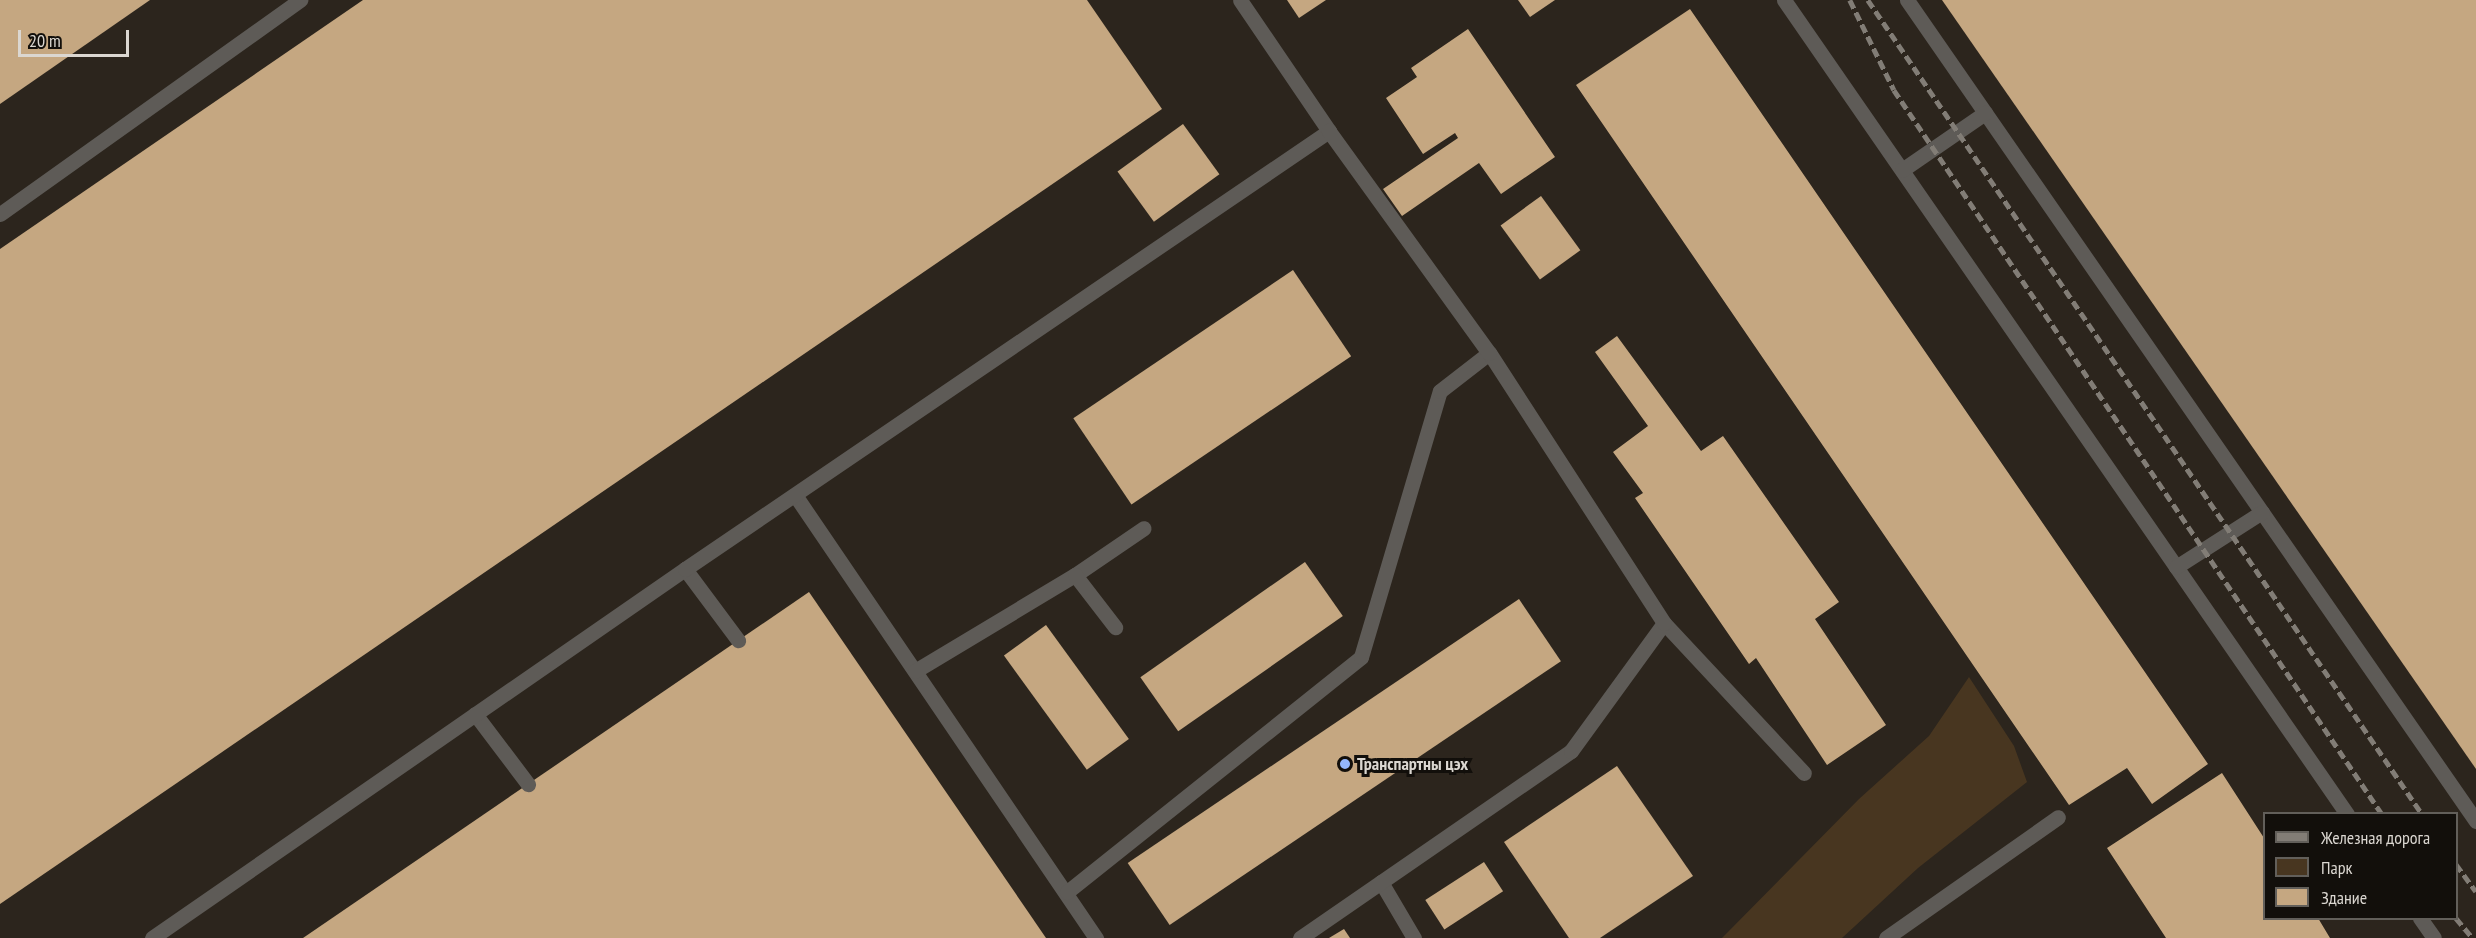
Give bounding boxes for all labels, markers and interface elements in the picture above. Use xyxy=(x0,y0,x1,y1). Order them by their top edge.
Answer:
scale bar xyxy=(21,18,132,56)
text: 20 m xyxy=(29,29,61,52)
place label: Транспартны цэх xyxy=(1357,753,1468,775)
marker: Транспартны цэх xyxy=(1338,757,1352,771)
legend xyxy=(2263,812,2458,920)
text: Железная дорога xyxy=(2321,826,2430,849)
text: Парк xyxy=(2321,856,2352,879)
text: Здание xyxy=(2321,886,2367,909)

